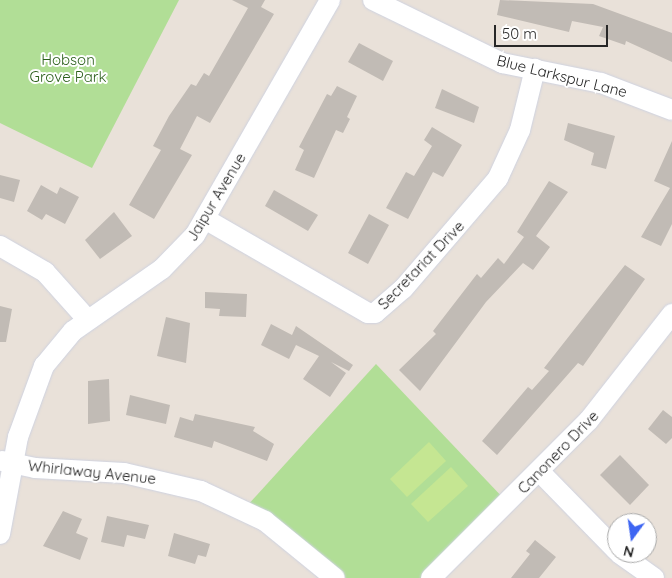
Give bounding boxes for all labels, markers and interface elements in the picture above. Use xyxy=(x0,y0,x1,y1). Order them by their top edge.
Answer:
scale bar xyxy=(497,15,611,47)
text: 50 m xyxy=(502,24,537,43)
park label: Hobson Grove Park xyxy=(29,50,107,85)
street label: Blue Larkspur Lane xyxy=(495,51,629,101)
street label: Jaipur Avenue xyxy=(183,150,249,244)
street label: Secretariat Drive xyxy=(374,217,468,313)
street label: Canonero Drive xyxy=(514,407,602,497)
street label: Whirlaway Avenue xyxy=(27,456,157,488)
north arrow xyxy=(607,513,657,563)
text: N xyxy=(621,542,636,562)

